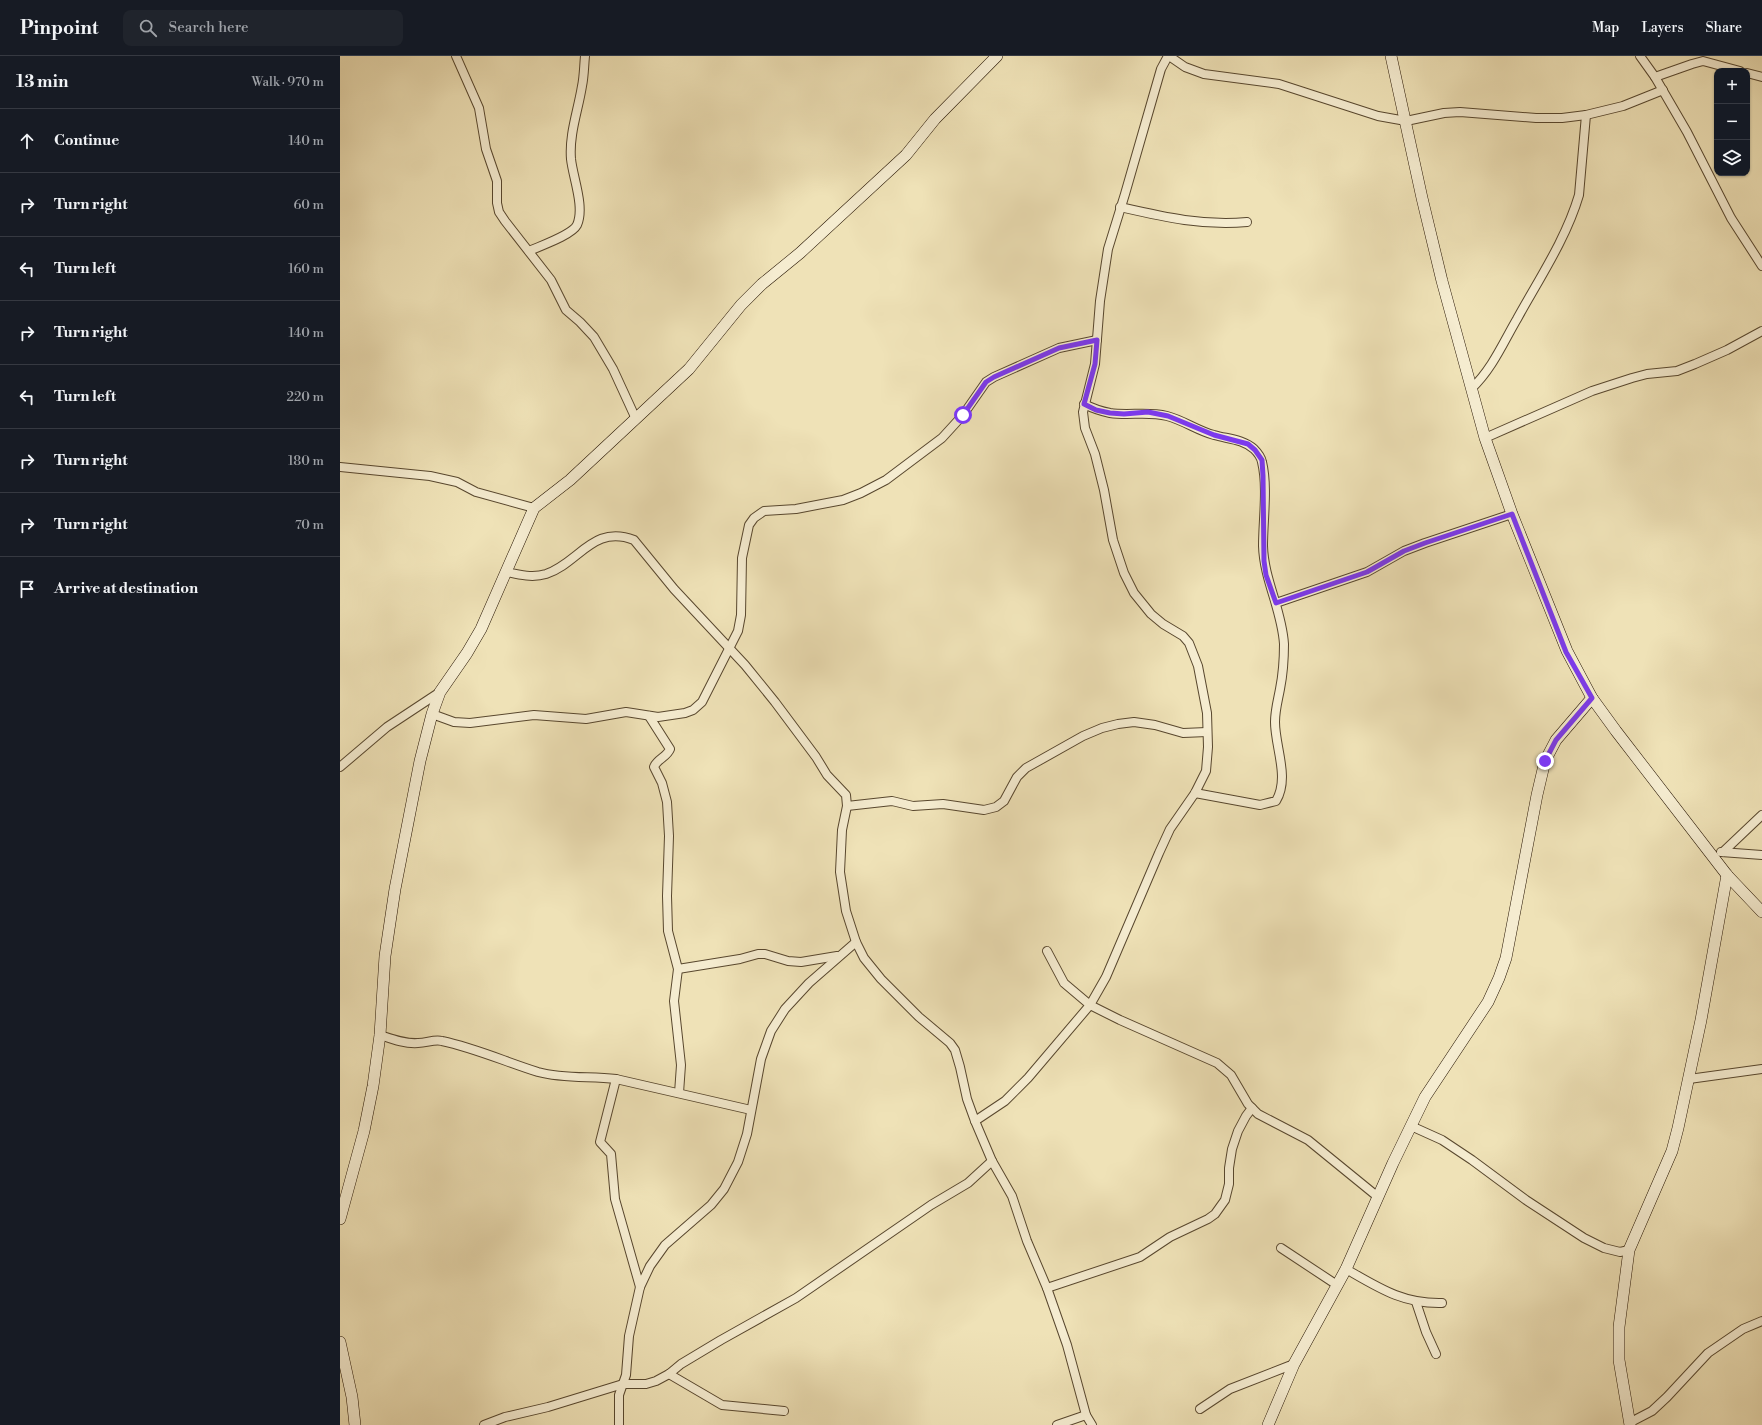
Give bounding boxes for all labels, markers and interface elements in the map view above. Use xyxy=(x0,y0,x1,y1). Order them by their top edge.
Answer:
search box xyxy=(123,10,403,46)
text: Pinpoint xyxy=(20,16,99,40)
icon: search xyxy=(137,17,159,39)
text: Search here xyxy=(169,18,249,37)
text: Map xyxy=(1592,19,1619,37)
text: Layers xyxy=(1641,19,1684,37)
text: Share xyxy=(1706,19,1742,37)
map controls xyxy=(1714,68,1750,176)
button: + xyxy=(1714,68,1750,104)
text: 13 min xyxy=(16,71,68,93)
text: Walk · 970 m xyxy=(252,74,324,90)
button: − xyxy=(1714,104,1750,140)
icon: ahead xyxy=(16,130,38,152)
text: Continue xyxy=(54,131,119,150)
text: 140 m xyxy=(288,133,324,149)
button: layers xyxy=(1714,140,1750,176)
icon: right xyxy=(16,194,38,216)
text: Turn right xyxy=(54,195,128,214)
text: 60 m xyxy=(293,197,324,213)
icon: left xyxy=(16,258,38,280)
text: Turn left xyxy=(54,259,116,278)
text: 160 m xyxy=(288,261,324,277)
icon: right xyxy=(16,322,38,344)
text: Turn right xyxy=(54,323,128,342)
text: 140 m xyxy=(288,325,324,341)
icon: left xyxy=(16,386,38,408)
text: Turn left xyxy=(54,387,116,406)
text: 220 m xyxy=(286,389,324,405)
route start xyxy=(954,406,972,424)
icon: right xyxy=(16,450,38,472)
text: Turn right xyxy=(54,451,128,470)
text: 180 m xyxy=(288,453,324,469)
icon: right xyxy=(16,514,38,536)
text: Turn right xyxy=(54,515,128,534)
text: 70 m xyxy=(295,517,324,533)
icon: arrive xyxy=(16,578,38,600)
text: Arrive at destination xyxy=(54,579,198,598)
route end xyxy=(1536,752,1554,770)

